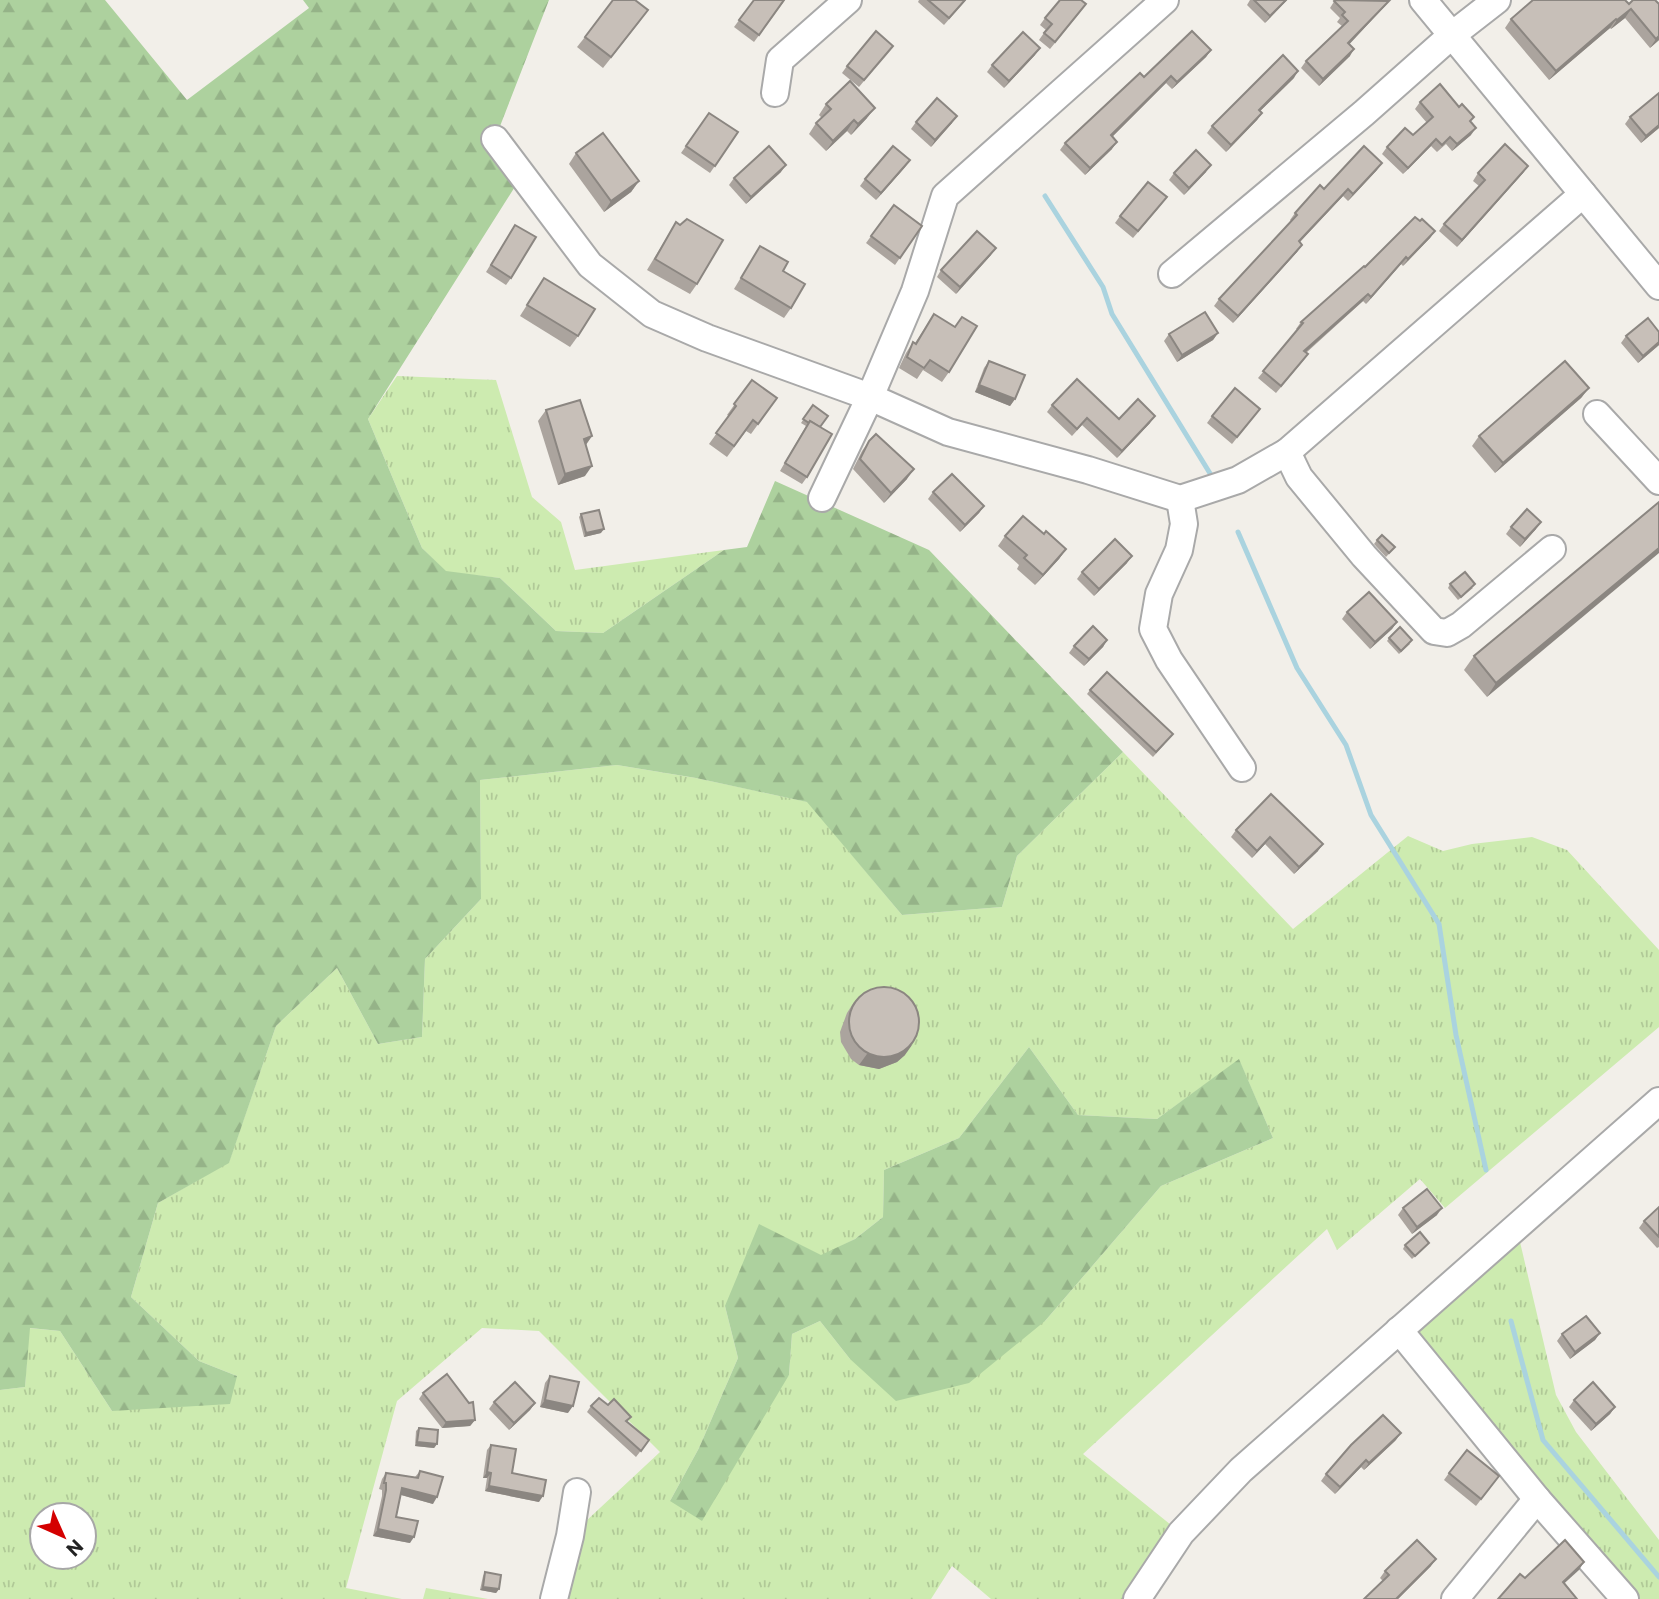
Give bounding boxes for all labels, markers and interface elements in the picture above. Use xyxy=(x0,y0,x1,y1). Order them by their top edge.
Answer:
north arrow xyxy=(28,1501,98,1571)
text: N xyxy=(62,1535,89,1562)

